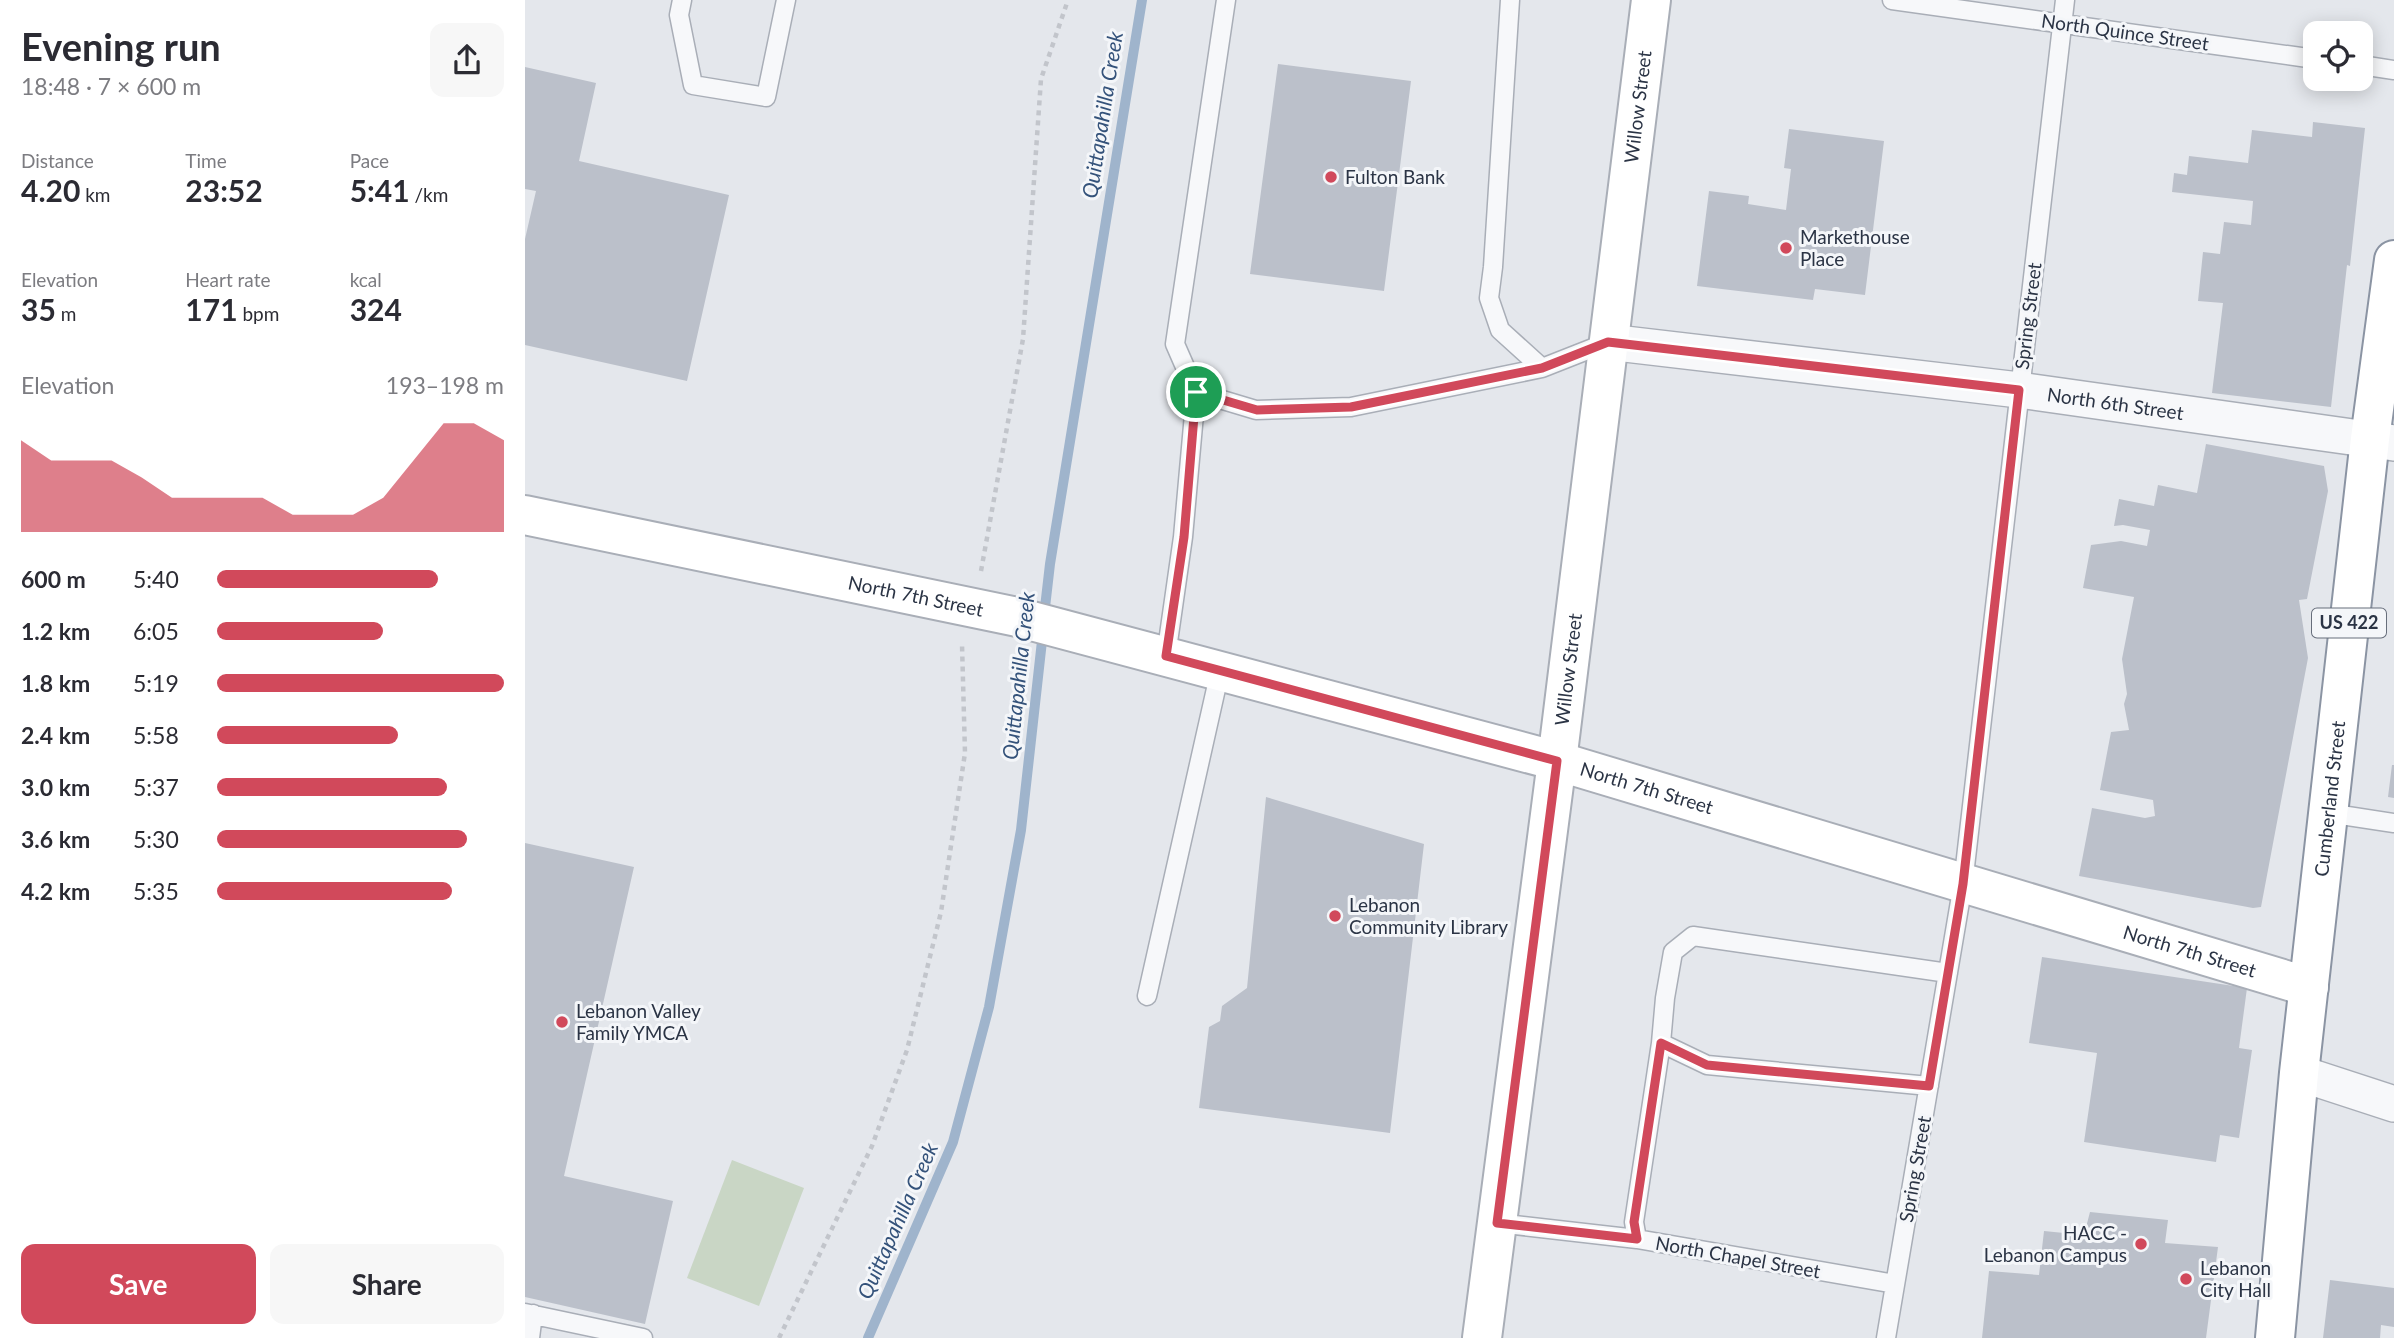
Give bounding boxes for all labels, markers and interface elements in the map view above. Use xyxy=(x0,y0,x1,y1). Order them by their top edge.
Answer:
street label: North Quince Street xyxy=(2040,8,2210,55)
map controls xyxy=(2303,21,2373,91)
button: locate xyxy=(2303,21,2373,91)
text: Evening run xyxy=(21,23,221,69)
button: share xyxy=(430,23,504,97)
water label: Quittapahilla Creek xyxy=(1076,29,1127,200)
street label: Willow Street xyxy=(1619,49,1656,164)
text: 18:48 · 7 × 600 m xyxy=(21,72,201,100)
text: Distance xyxy=(21,149,94,172)
text: Time xyxy=(185,149,227,172)
text: Pace xyxy=(350,149,389,172)
place label: Fulton Bank xyxy=(1345,165,1445,188)
marker: Fulton Bank xyxy=(1323,169,1339,185)
text: 4.20 xyxy=(21,172,80,208)
text: 23:52 xyxy=(185,172,263,208)
text: 5:41 xyxy=(350,172,410,208)
text: km xyxy=(80,183,110,206)
text: /km xyxy=(410,183,448,206)
place label: Markethouse Place xyxy=(1800,225,1910,270)
marker: Markethouse Place xyxy=(1778,240,1794,256)
street label: Spring Street xyxy=(2010,261,2045,371)
text: Elevation xyxy=(21,268,98,291)
text: Heart rate xyxy=(185,268,271,291)
text: kcal xyxy=(350,268,382,291)
text: 35 xyxy=(21,291,56,327)
text: 171 xyxy=(185,291,238,327)
text: 324 xyxy=(350,291,402,327)
text: m xyxy=(56,302,76,325)
text: bpm xyxy=(238,302,279,325)
pin xyxy=(1166,362,1226,422)
text: Elevation xyxy=(21,371,114,399)
text: 193–198 m xyxy=(386,371,504,399)
icon: arrive xyxy=(1177,373,1215,411)
street label: North 6th Street xyxy=(2046,382,2185,424)
text: 600 m xyxy=(21,565,86,593)
text: 5:40 xyxy=(133,565,179,593)
street label: North 7th Street xyxy=(846,570,986,621)
water label: Quittapahilla Creek xyxy=(996,590,1039,761)
road number: US 422 xyxy=(2312,608,2386,638)
street label: Willow Street xyxy=(1549,612,1586,727)
text: 1.2 km xyxy=(21,617,90,645)
text: 6:05 xyxy=(133,617,179,645)
text: 1.8 km xyxy=(21,669,90,697)
text: 5:19 xyxy=(133,669,179,697)
street label: Cumberland Street xyxy=(2309,720,2349,878)
text: 2.4 km xyxy=(21,721,90,749)
text: 5:58 xyxy=(133,721,179,749)
street label: North 7th Street xyxy=(1578,757,1716,818)
text: 3.0 km xyxy=(21,773,90,801)
text: 5:37 xyxy=(133,773,179,801)
text: 3.6 km xyxy=(21,825,90,853)
text: 5:30 xyxy=(133,825,179,853)
text: 4.2 km xyxy=(21,877,90,905)
text: 5:35 xyxy=(133,877,179,905)
place label: Lebanon Community Library xyxy=(1349,893,1508,938)
marker: Lebanon Community Library xyxy=(1327,908,1343,924)
street label: North 7th Street xyxy=(2121,920,2259,982)
place label: Lebanon Valley Family YMCA xyxy=(576,999,701,1044)
marker: Lebanon Valley Family YMCA xyxy=(554,1014,570,1030)
street label: Spring Street xyxy=(1894,1114,1935,1224)
water label: Quittapahilla Creek xyxy=(851,1137,943,1302)
place label: HACC - Lebanon Campus xyxy=(1984,1221,2127,1266)
street label: North Chapel Street xyxy=(1654,1231,1822,1282)
marker: HACC - Lebanon Campus xyxy=(2133,1236,2149,1252)
button: Save xyxy=(21,1244,256,1324)
button: Share xyxy=(270,1244,504,1324)
place label: Lebanon City Hall xyxy=(2200,1256,2271,1301)
marker: Lebanon City Hall xyxy=(2178,1271,2194,1287)

